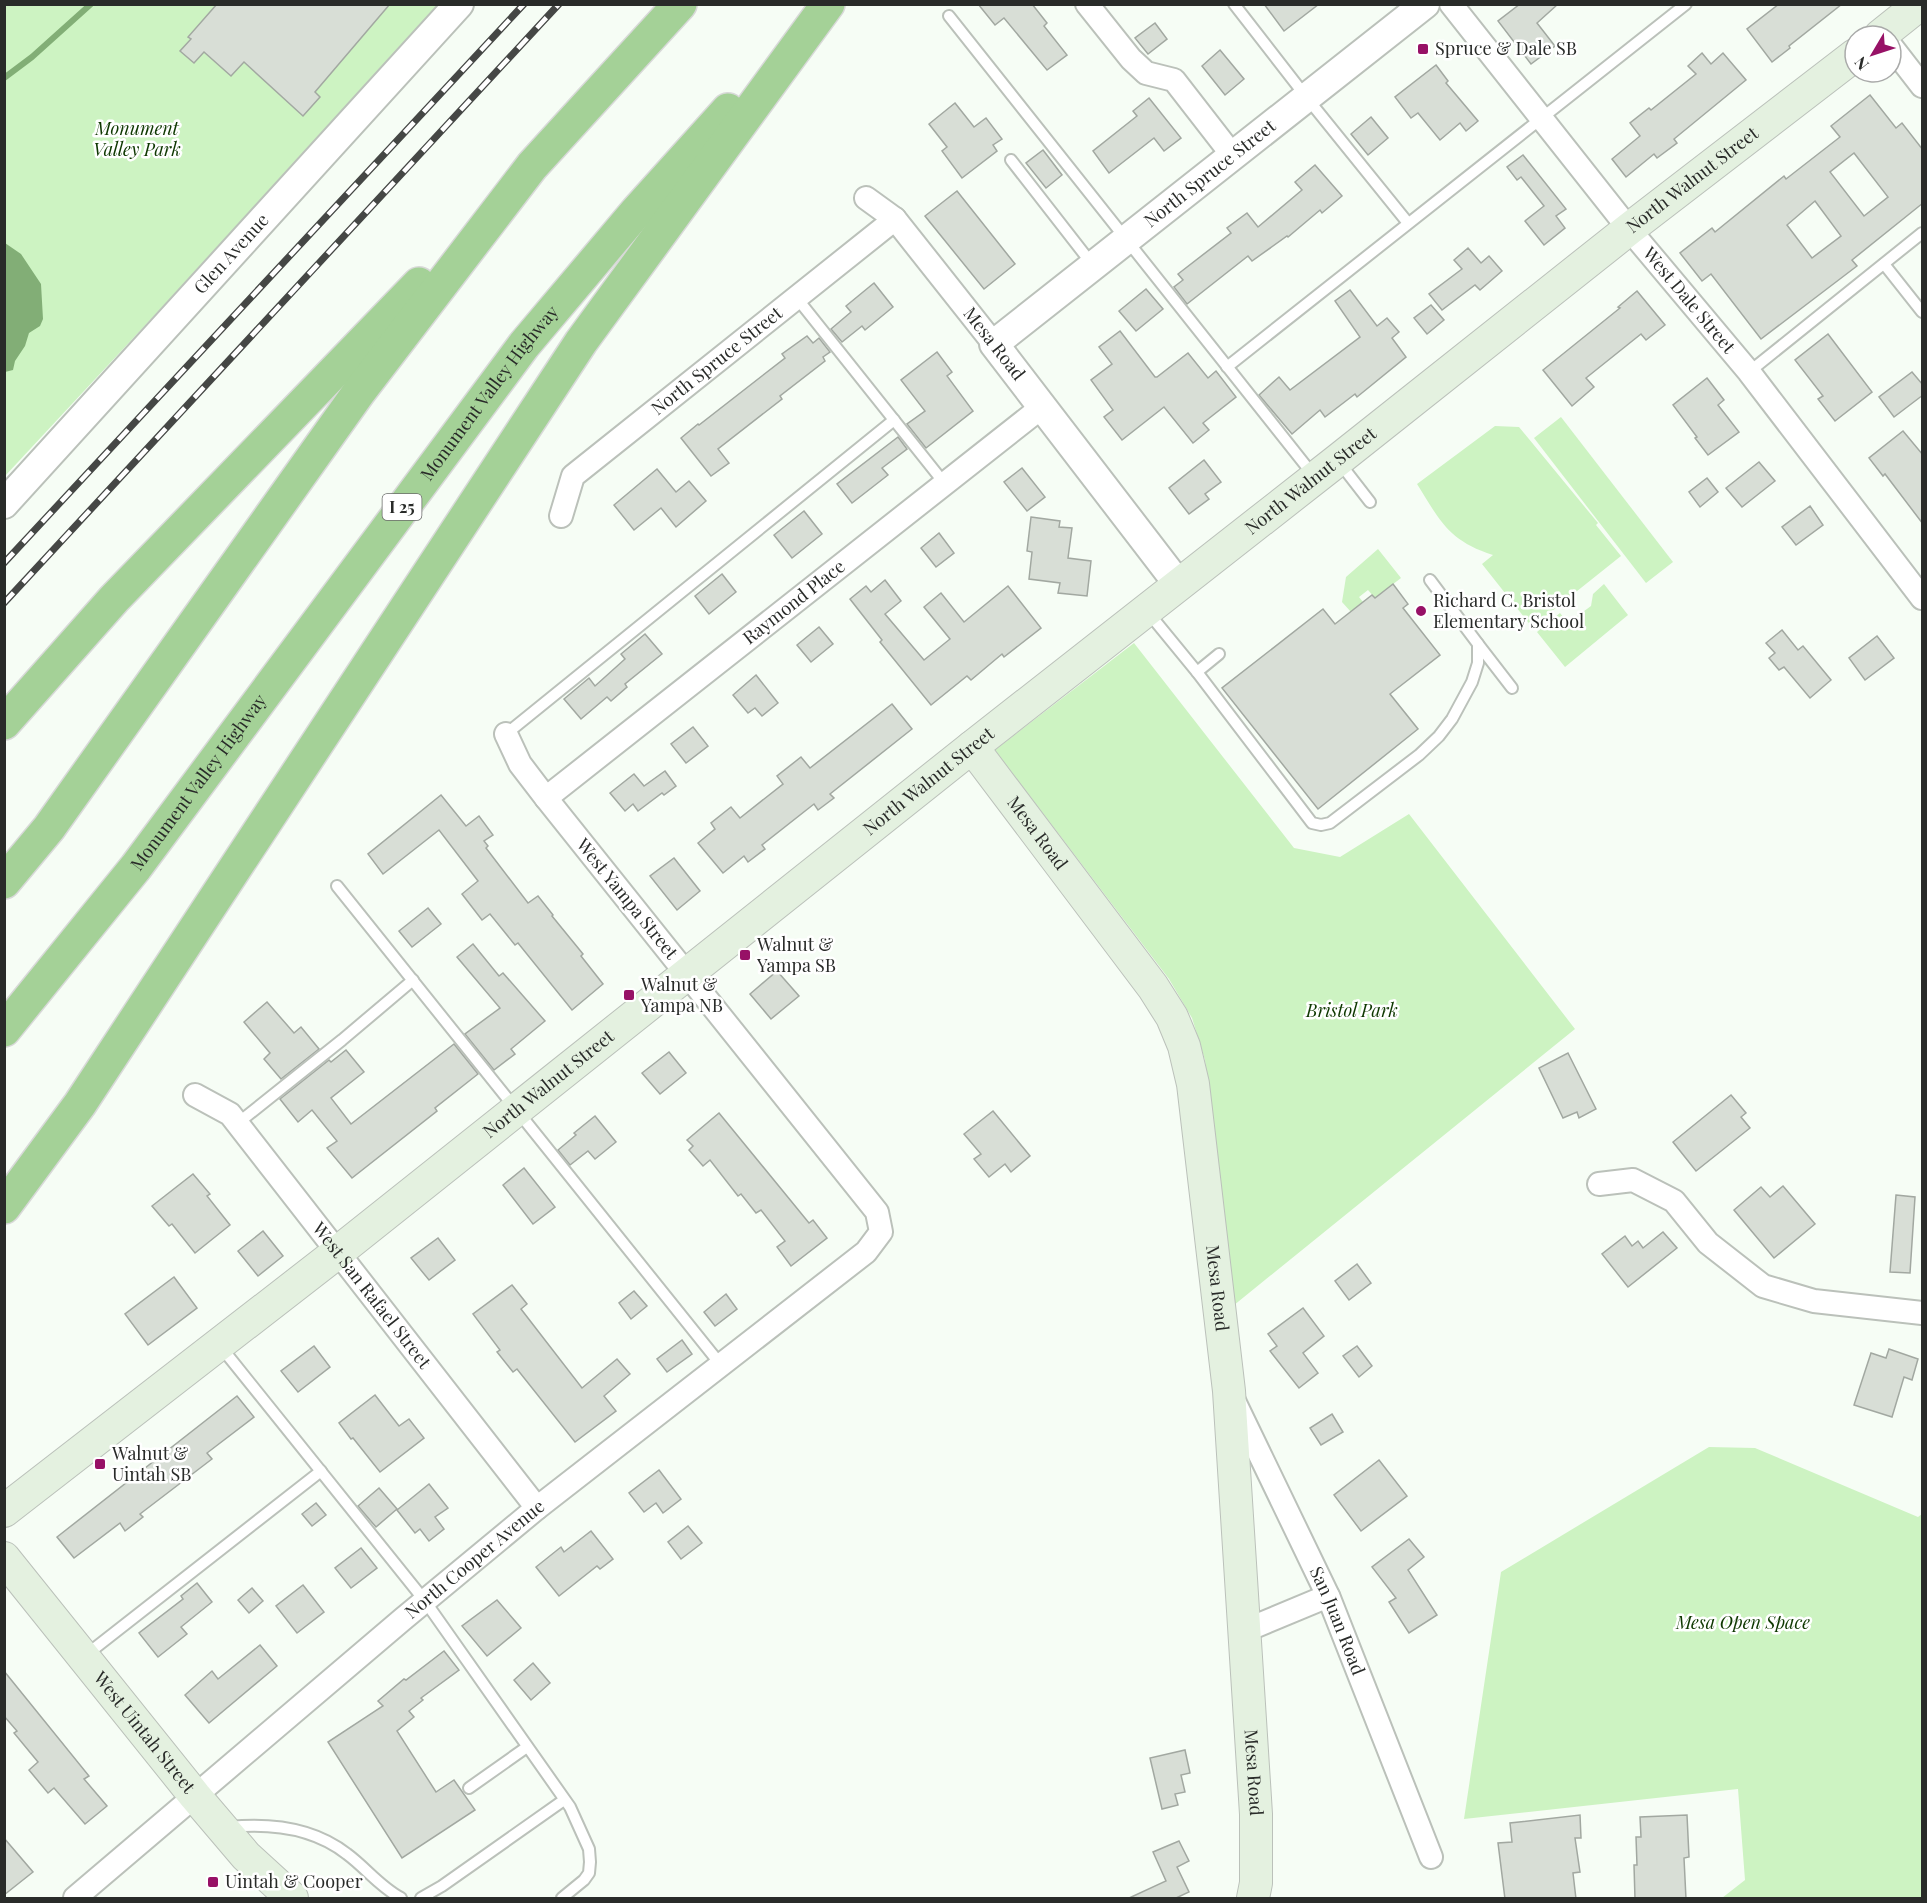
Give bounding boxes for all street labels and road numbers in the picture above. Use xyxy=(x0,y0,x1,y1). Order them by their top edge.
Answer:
street label: North Spruce Street xyxy=(1139,113,1281,232)
street label: North Walnut Street xyxy=(1621,120,1763,238)
street label: Glen Avenue xyxy=(188,208,274,299)
street label: West Dale Street xyxy=(1637,241,1742,358)
street label: Monument Valley Highway xyxy=(414,300,563,485)
street label: North Spruce Street xyxy=(646,300,787,420)
street label: Mesa Road xyxy=(959,302,1031,385)
street label: North Walnut Street xyxy=(1240,421,1381,539)
road number: I 25 xyxy=(382,494,422,520)
street label: Raymond Place xyxy=(738,554,849,649)
street label: Monument Valley Highway xyxy=(124,689,272,875)
street label: North Walnut Street xyxy=(858,721,999,840)
street label: Mesa Road xyxy=(1002,791,1074,875)
street label: West Yampa Street xyxy=(571,832,684,964)
street label: North Walnut Street xyxy=(478,1024,619,1143)
street label: West San Rafael Street xyxy=(307,1216,437,1374)
street label: Mesa Road xyxy=(1201,1243,1235,1333)
street label: North Cooper Avenue xyxy=(399,1494,549,1624)
street label: San Juan Road xyxy=(1305,1562,1371,1679)
street label: West Uintah Street xyxy=(88,1665,202,1798)
street label: Mesa Road xyxy=(1240,1728,1269,1817)

